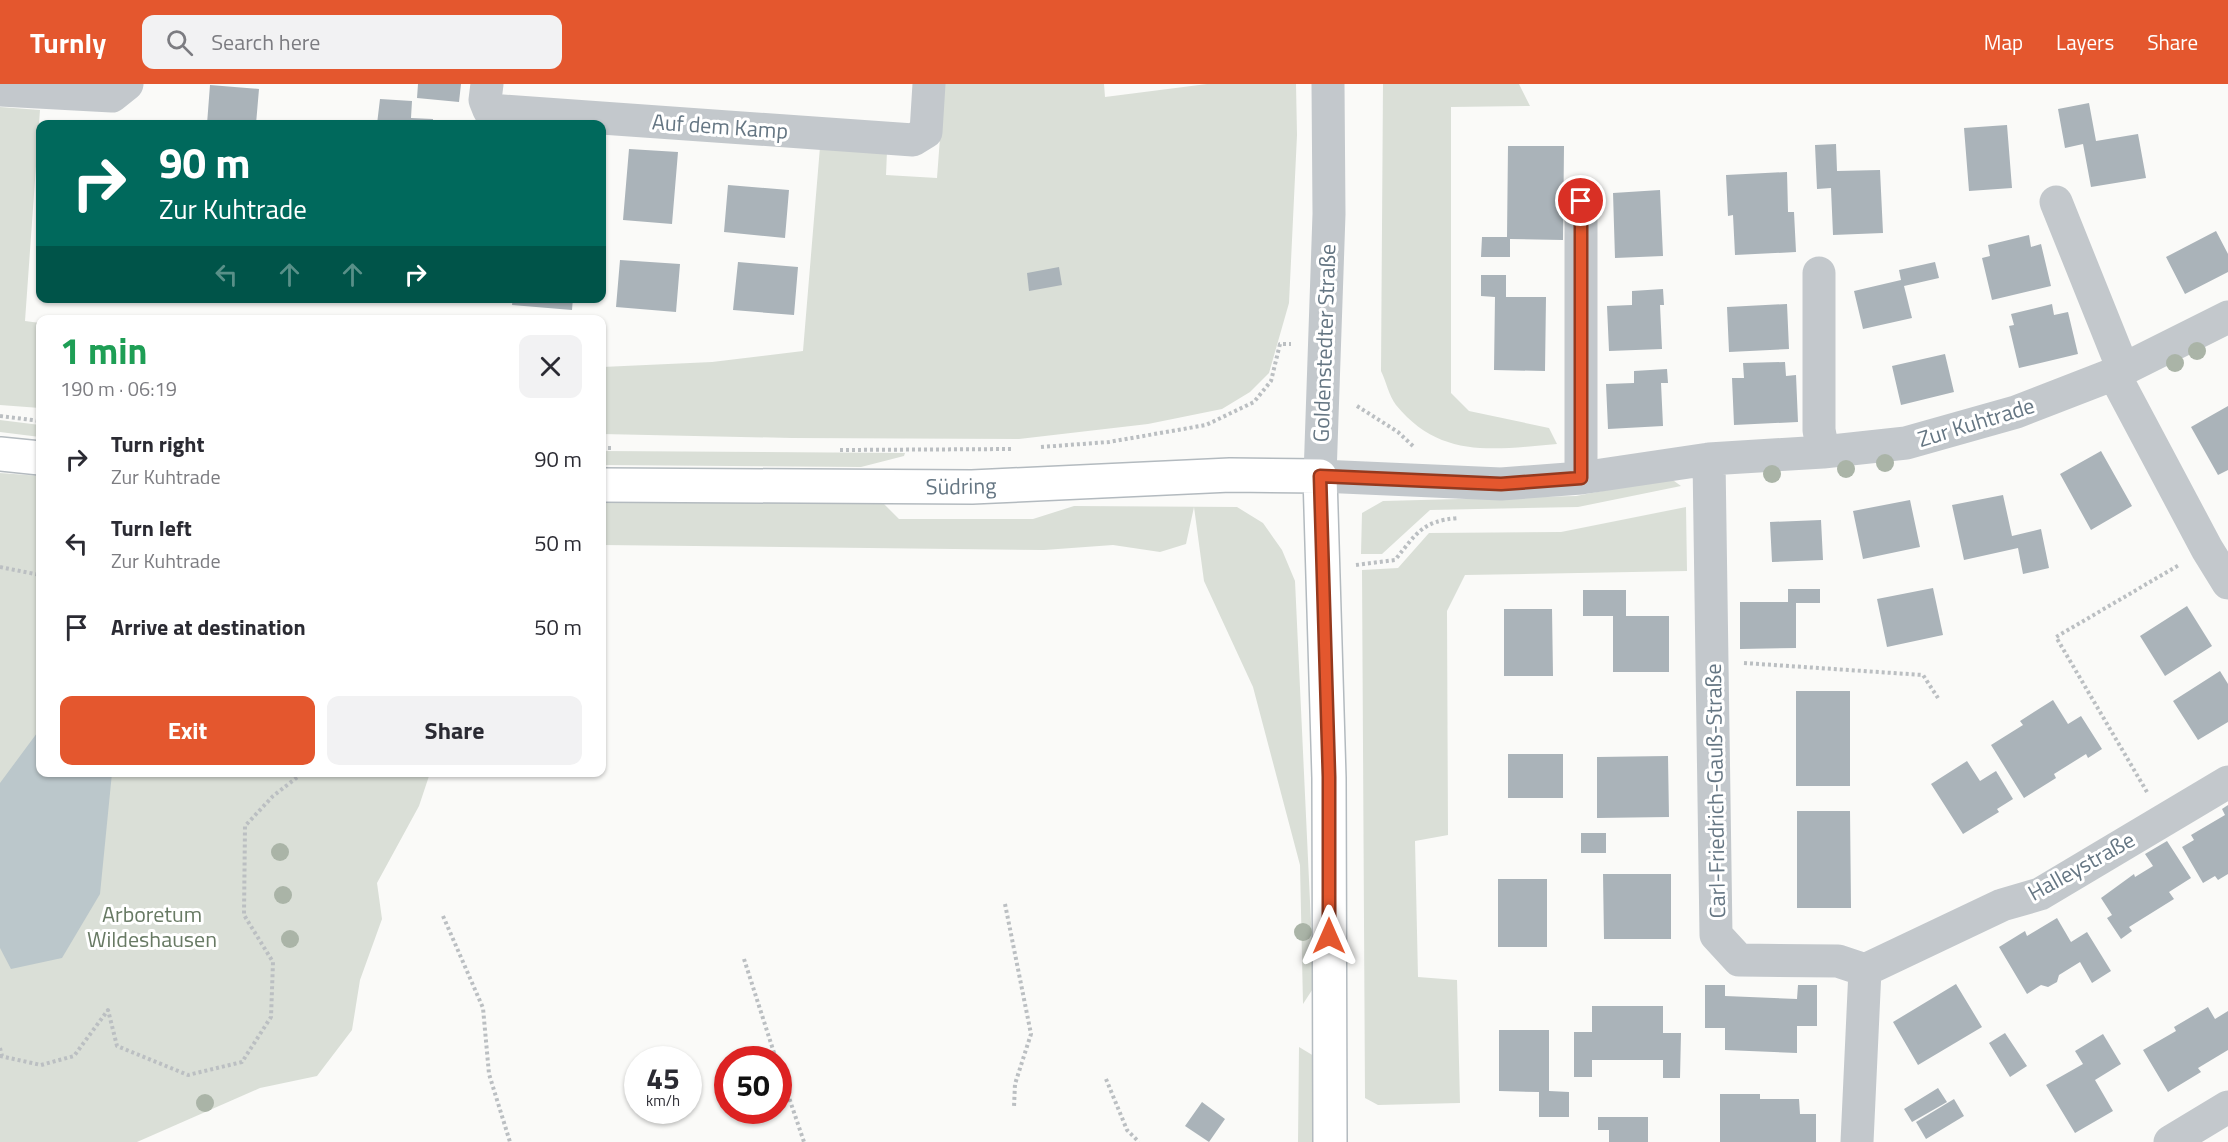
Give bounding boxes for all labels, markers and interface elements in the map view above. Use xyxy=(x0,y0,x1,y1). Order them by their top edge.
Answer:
search box xyxy=(142,15,562,69)
text: Turnly xyxy=(30,21,106,64)
text: Search here xyxy=(211,25,320,59)
icon: search xyxy=(163,26,196,59)
text: Map xyxy=(1984,26,2023,58)
text: Layers xyxy=(2056,26,2114,58)
text: Share xyxy=(2147,26,2198,58)
street label: Auf dem Kamp xyxy=(651,104,789,148)
text: 90 m xyxy=(159,130,251,194)
icon: right xyxy=(60,144,138,222)
pin xyxy=(1555,175,1606,226)
icon: arrive xyxy=(1564,184,1597,217)
text: Zur Kuhtrade xyxy=(159,188,307,229)
street label: Goldenstedter Straße xyxy=(1304,243,1344,443)
icon: left xyxy=(210,258,243,291)
icon: ahead xyxy=(273,258,306,291)
icon: ahead xyxy=(336,258,369,291)
icon: right xyxy=(399,258,432,291)
text: 1 min xyxy=(60,323,147,378)
button: close xyxy=(519,335,582,398)
text: 190 m · 06:19 xyxy=(60,373,177,404)
street label: Zur Kuhtrade xyxy=(1913,388,2039,456)
text: Turn right xyxy=(111,427,205,461)
text: 90 m xyxy=(534,442,582,476)
icon: right xyxy=(60,443,93,476)
text: Zur Kuhtrade xyxy=(111,461,221,492)
street label: Südring xyxy=(925,468,997,504)
text: Turn left xyxy=(111,511,192,545)
text: 50 m xyxy=(534,526,582,560)
icon: left xyxy=(60,527,93,560)
text: Zur Kuhtrade xyxy=(111,545,221,576)
text: Arrive at destination xyxy=(111,610,306,644)
text: 50 m xyxy=(534,610,582,644)
icon: arrive xyxy=(60,611,93,644)
street label: Carl-Friedrich-Gauß-Straße xyxy=(1696,663,1734,919)
button: Exit xyxy=(60,696,315,765)
button: Share xyxy=(327,696,582,765)
street label: Halleystraße xyxy=(2021,823,2141,909)
park label: Arboretum Wildeshausen xyxy=(87,897,217,956)
position arrow xyxy=(1297,904,1361,968)
speed limit sign: 50 xyxy=(714,1046,792,1124)
text: 45 xyxy=(646,1055,680,1101)
text: km/h xyxy=(646,1089,680,1112)

